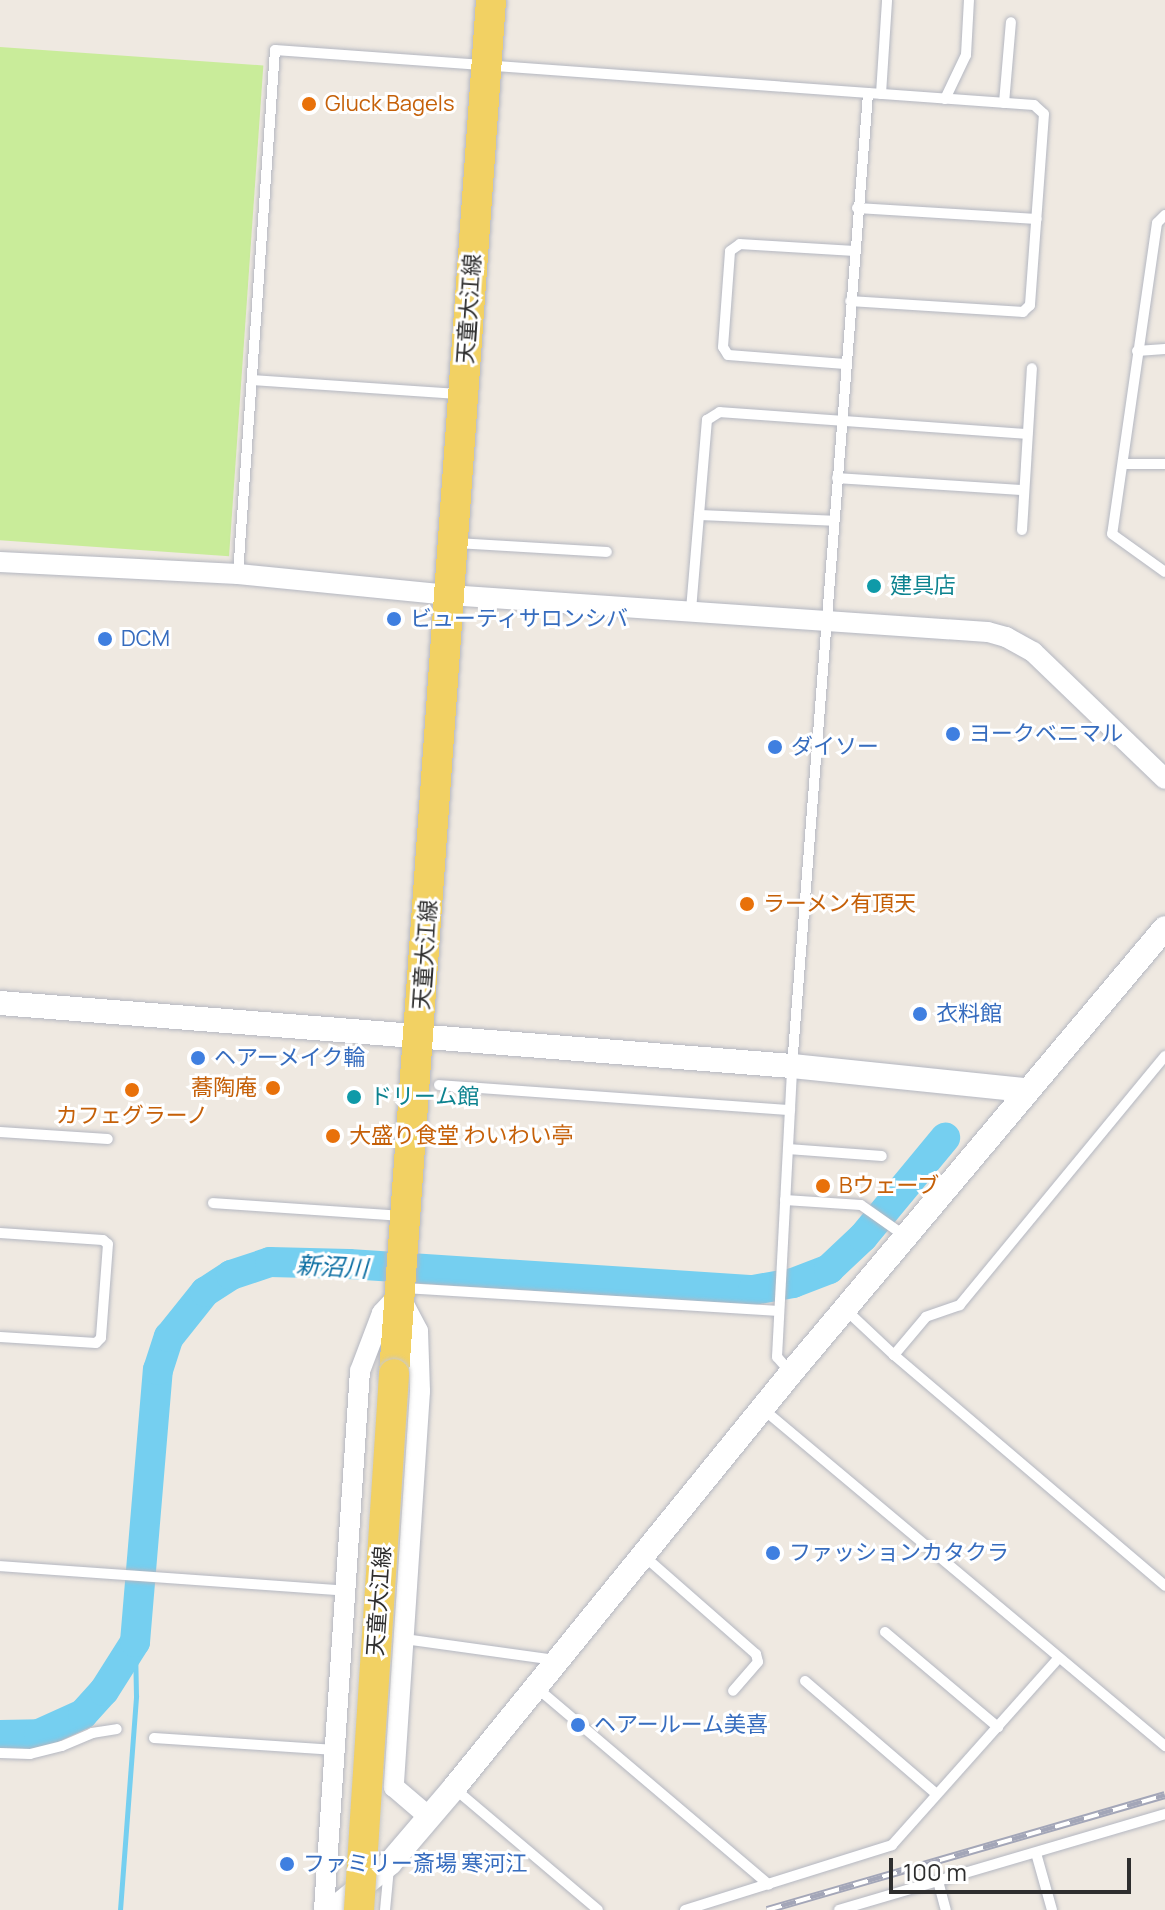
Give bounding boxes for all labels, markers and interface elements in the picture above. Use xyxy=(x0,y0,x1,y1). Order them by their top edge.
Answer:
place label: Gluck Bagels xyxy=(325,91,454,117)
marker: Gluck Bagels xyxy=(300,95,318,113)
street label: 天童大江線 xyxy=(452,253,486,365)
place label: 建具店 xyxy=(890,573,956,599)
marker: 建具店 xyxy=(865,577,883,595)
place label: ビューティサロンシバ xyxy=(410,606,630,632)
marker: ビューティサロンシバ xyxy=(385,610,403,628)
place label: DCM xyxy=(121,626,170,652)
marker: DCM xyxy=(96,630,114,648)
place label: ヨークベニマル xyxy=(969,721,1123,747)
marker: ヨークベニマル xyxy=(944,725,962,743)
place label: ダイソー xyxy=(791,734,879,760)
marker: ダイソー xyxy=(766,738,784,756)
place label: ラーメン有頂天 xyxy=(763,891,917,917)
marker: ラーメン有頂天 xyxy=(738,895,756,913)
street label: 天童大江線 xyxy=(408,899,442,1011)
place label: 衣料館 xyxy=(936,1001,1002,1027)
marker: 衣料館 xyxy=(911,1005,929,1023)
place label: ヘアーメイク輪 xyxy=(214,1045,367,1071)
marker: ヘアーメイク輪 xyxy=(189,1049,207,1067)
place label: 蕎陶庵 xyxy=(191,1075,257,1101)
marker: 蕎陶庵 xyxy=(264,1079,282,1097)
marker: カフェグラーノ xyxy=(123,1081,141,1099)
place label: ドリーム館 xyxy=(370,1084,480,1110)
marker: ドリーム館 xyxy=(345,1088,363,1106)
place label: カフェグラーノ xyxy=(55,1103,209,1129)
place label: 大盛り食堂 わいわい亭 xyxy=(349,1123,573,1149)
marker: 大盛り食堂 わいわい亭 xyxy=(324,1127,342,1145)
place label: Bウェーブ xyxy=(839,1173,940,1199)
marker: Bウェーブ xyxy=(814,1177,832,1195)
water label: 新沼川 xyxy=(295,1250,369,1282)
place label: ファッションカタクラ xyxy=(789,1540,1009,1566)
marker: ファッションカタクラ xyxy=(764,1544,782,1562)
street label: 天童大江線 xyxy=(362,1545,396,1657)
place label: ヘアールーム美喜 xyxy=(594,1712,769,1738)
marker: ヘアールーム美喜 xyxy=(569,1716,587,1734)
scale bar xyxy=(893,1842,1135,1892)
place label: ファミリー斎場 寒河江 xyxy=(303,1851,527,1877)
marker: ファミリー斎場 寒河江 xyxy=(278,1855,296,1873)
text: 100 m xyxy=(903,1855,967,1888)

